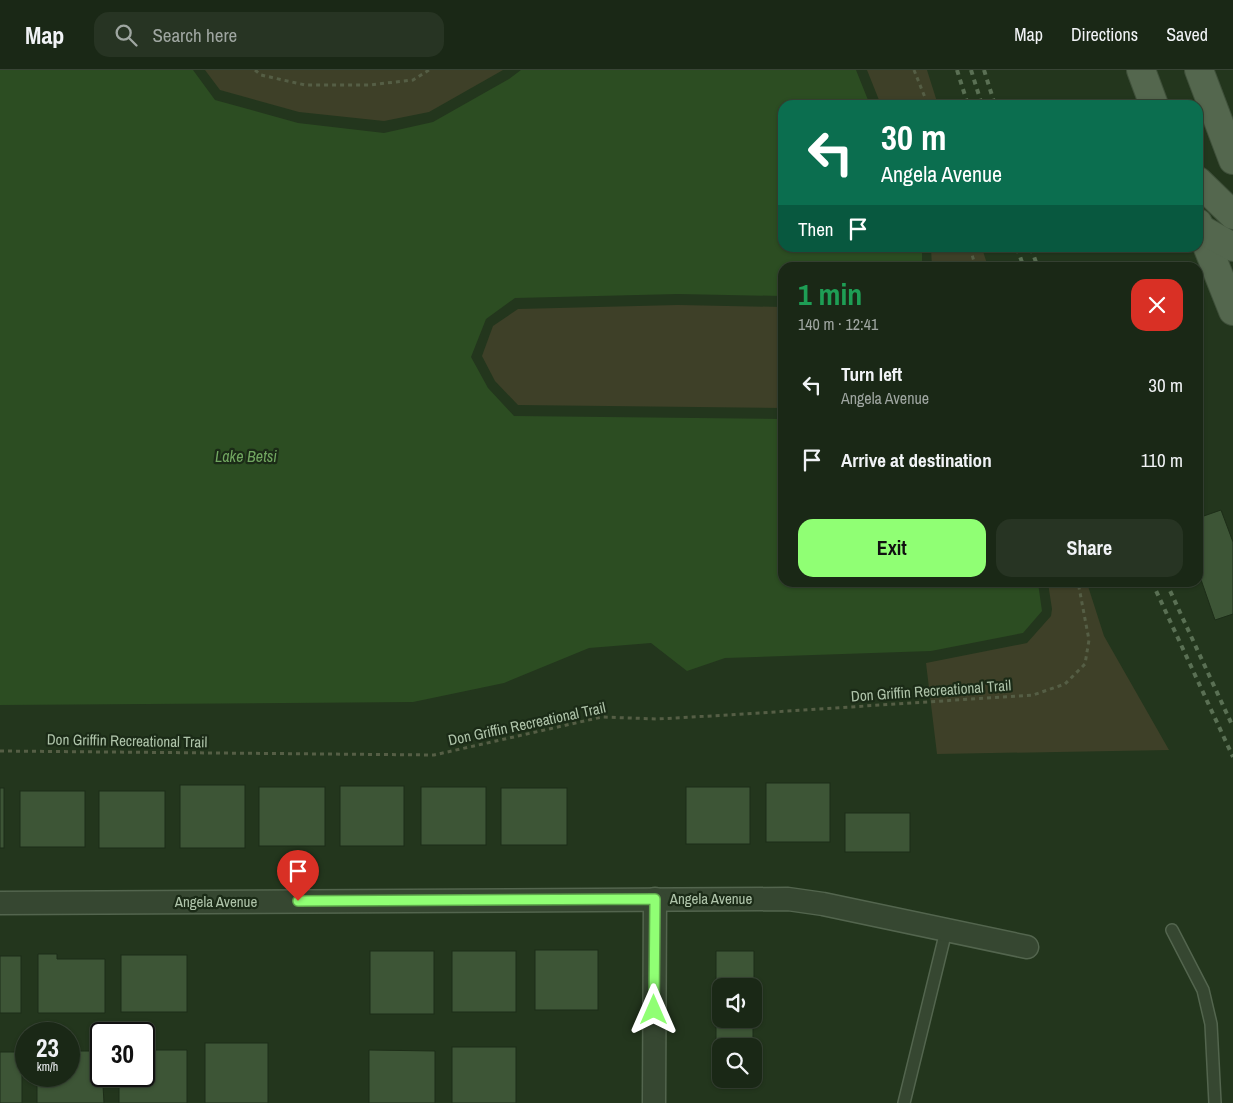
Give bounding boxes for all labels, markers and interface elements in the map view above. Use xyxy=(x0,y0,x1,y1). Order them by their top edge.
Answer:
search box xyxy=(94,12,444,57)
text: Map xyxy=(25,19,64,51)
icon: search xyxy=(112,21,140,49)
text: Search here xyxy=(152,22,237,48)
text: Map xyxy=(1014,22,1043,47)
text: Directions xyxy=(1071,22,1138,47)
text: Saved xyxy=(1166,22,1208,47)
text: 30 m xyxy=(881,114,946,161)
icon: left xyxy=(798,120,863,185)
text: Angela Avenue xyxy=(881,159,1002,189)
icon: arrive xyxy=(844,215,872,243)
text: Then xyxy=(798,216,834,242)
text: 1 min xyxy=(798,274,862,314)
button: close xyxy=(1131,279,1183,331)
text: 140 m · 12:41 xyxy=(798,313,878,335)
text: Turn left xyxy=(841,361,902,387)
icon: left xyxy=(798,371,826,399)
text: 30 m xyxy=(1148,372,1183,398)
text: Angela Avenue xyxy=(841,387,929,409)
water label: Lake Betsi xyxy=(215,445,277,467)
icon: arrive xyxy=(798,446,826,474)
text: Arrive at destination xyxy=(841,447,992,473)
text: 110 m xyxy=(1141,447,1183,473)
button: Exit xyxy=(798,519,986,577)
button: Share xyxy=(996,519,1183,577)
street label: Don Griffin Recreational Trail xyxy=(850,674,1012,707)
street label: Don Griffin Recreational Trail xyxy=(446,697,608,750)
street label: Don Griffin Recreational Trail xyxy=(47,729,207,752)
pin xyxy=(277,850,319,901)
icon: arrive xyxy=(284,857,312,885)
street label: Angela Avenue xyxy=(669,888,752,909)
street label: Angela Avenue xyxy=(174,891,257,912)
map controls xyxy=(712,978,762,1088)
button: sound xyxy=(712,978,762,1028)
position arrow xyxy=(627,983,679,1035)
speed limit sign: 30 xyxy=(90,1022,155,1087)
text: 23 xyxy=(36,1031,59,1065)
button: search xyxy=(712,1038,762,1088)
text: km/h xyxy=(37,1059,58,1075)

